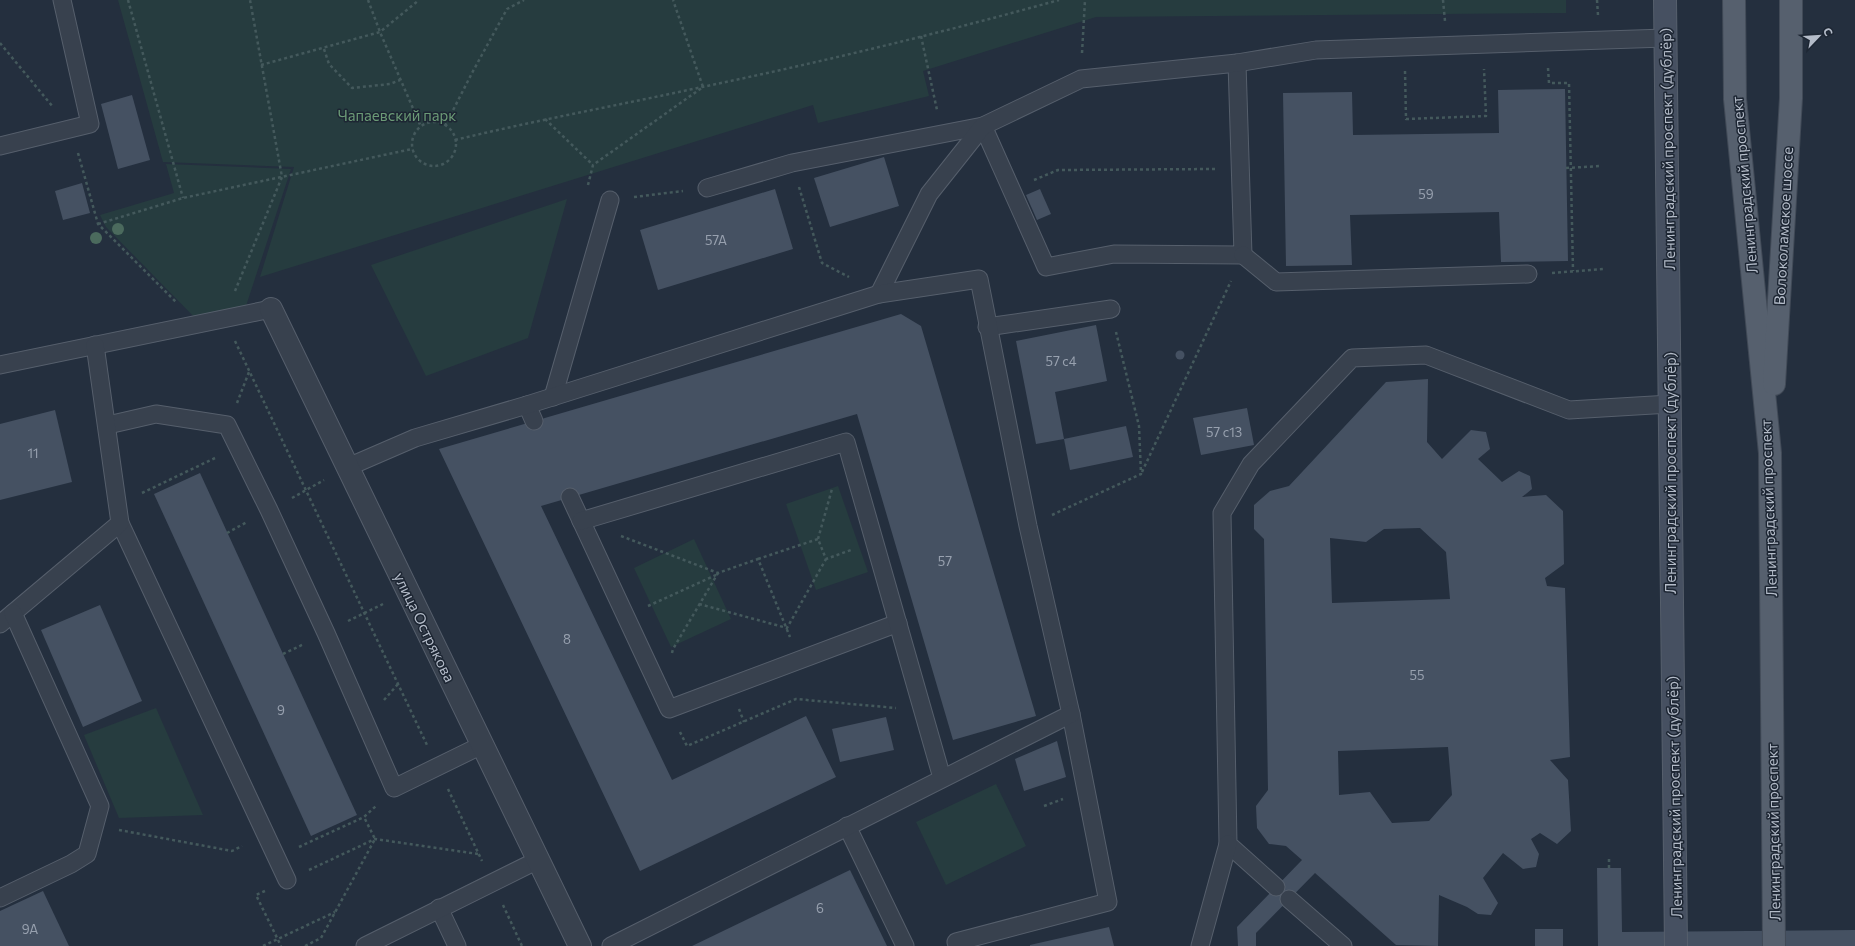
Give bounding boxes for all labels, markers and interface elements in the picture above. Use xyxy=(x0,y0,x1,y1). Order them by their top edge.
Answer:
north arrow xyxy=(1799,16,1839,56)
text: С xyxy=(1821,25,1836,38)
street label: Ленинградский проспект (дублёр) xyxy=(1656,28,1678,270)
street label: Ленинградский проспект xyxy=(1727,96,1761,274)
park label: Чапаевский парк xyxy=(338,106,456,124)
street label: Волоколамское шоссе xyxy=(1770,146,1796,306)
house number: 59 xyxy=(1418,186,1434,202)
house number: 57А xyxy=(705,232,727,248)
street label: Ленинградский проспект (дублёр) xyxy=(1661,352,1679,594)
house number: 57 с4 xyxy=(1045,353,1077,369)
street label: Ленинградский проспект xyxy=(1756,419,1780,597)
house number: 57 с13 xyxy=(1206,424,1242,440)
house number: 11 xyxy=(27,445,39,461)
house number: 57 xyxy=(938,553,952,569)
street label: улица Острякова xyxy=(391,569,459,685)
house number: 8 xyxy=(563,631,571,647)
house number: 55 xyxy=(1410,667,1424,683)
street label: Ленинградский проспект (дублёр) xyxy=(1663,676,1685,918)
house number: 9 xyxy=(277,702,285,718)
street label: Ленинградский проспект xyxy=(1762,743,1784,921)
house number: 6 xyxy=(816,900,824,916)
house number: 9А xyxy=(22,921,38,937)

